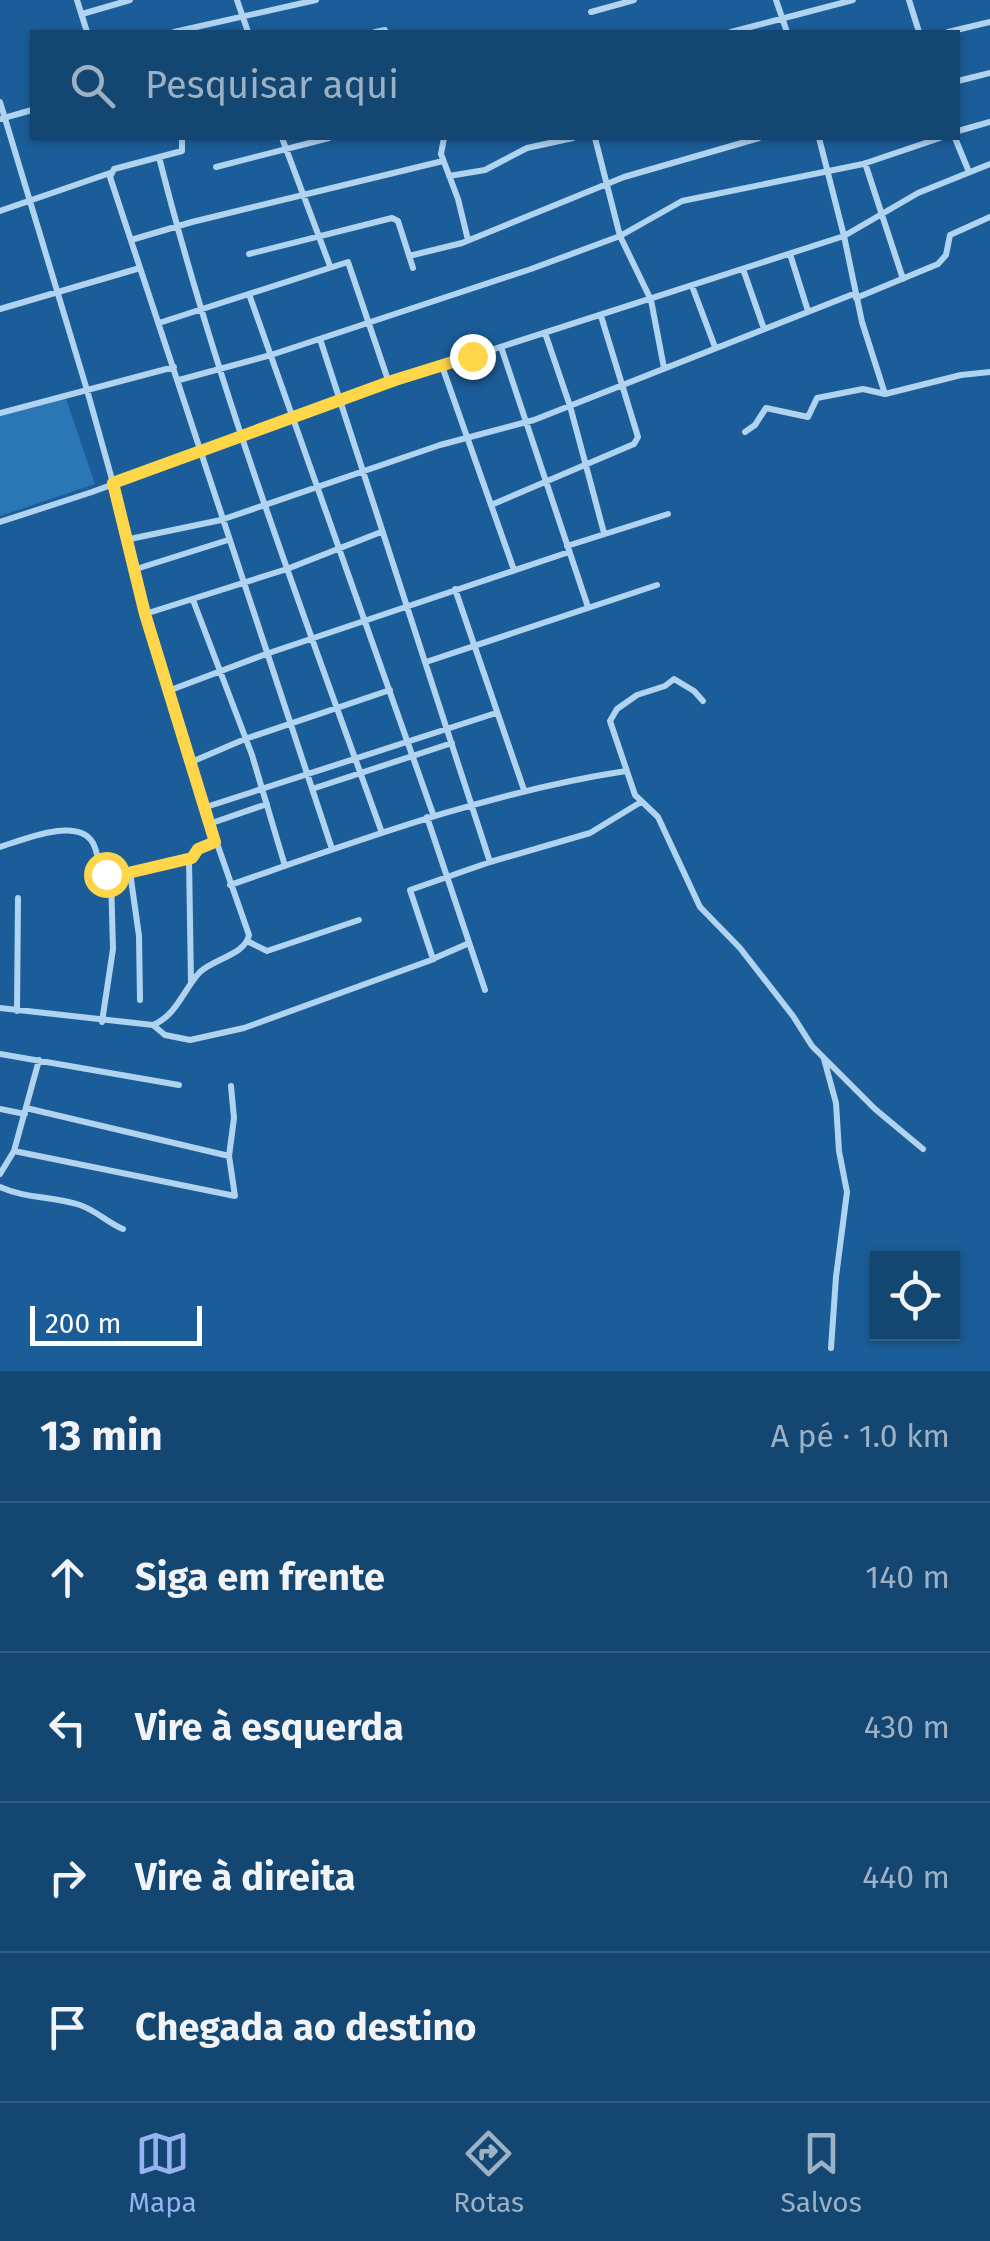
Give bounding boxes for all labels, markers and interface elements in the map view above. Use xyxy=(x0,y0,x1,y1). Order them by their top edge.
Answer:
search box xyxy=(30,30,960,140)
icon: search xyxy=(65,58,120,113)
text: Pesquisar aqui xyxy=(145,62,399,108)
route end xyxy=(450,334,496,380)
route start xyxy=(84,852,130,898)
map controls xyxy=(870,1251,960,1341)
button: locate xyxy=(870,1251,960,1341)
scale bar xyxy=(30,1301,202,1346)
text: 200 m xyxy=(45,1307,122,1340)
text: 13 min xyxy=(40,1411,163,1461)
text: A pé · 1.0 km xyxy=(771,1417,950,1455)
icon: ahead xyxy=(40,1550,95,1605)
text: Siga em frente xyxy=(135,1554,385,1600)
text: 140 m xyxy=(865,1558,950,1596)
icon: left xyxy=(40,1700,95,1755)
text: Vire à esquerda xyxy=(135,1704,404,1750)
text: 430 m xyxy=(864,1708,950,1746)
icon: right xyxy=(40,1850,95,1905)
text: Vire à direita xyxy=(135,1854,356,1900)
text: 440 m xyxy=(862,1858,950,1896)
icon: arrive xyxy=(40,2000,95,2055)
text: Chegada ao destino xyxy=(135,2004,477,2050)
tab: Mapa xyxy=(128,2126,197,2219)
tab: Rotas xyxy=(453,2126,524,2219)
tab: Salvos xyxy=(781,2126,862,2219)

